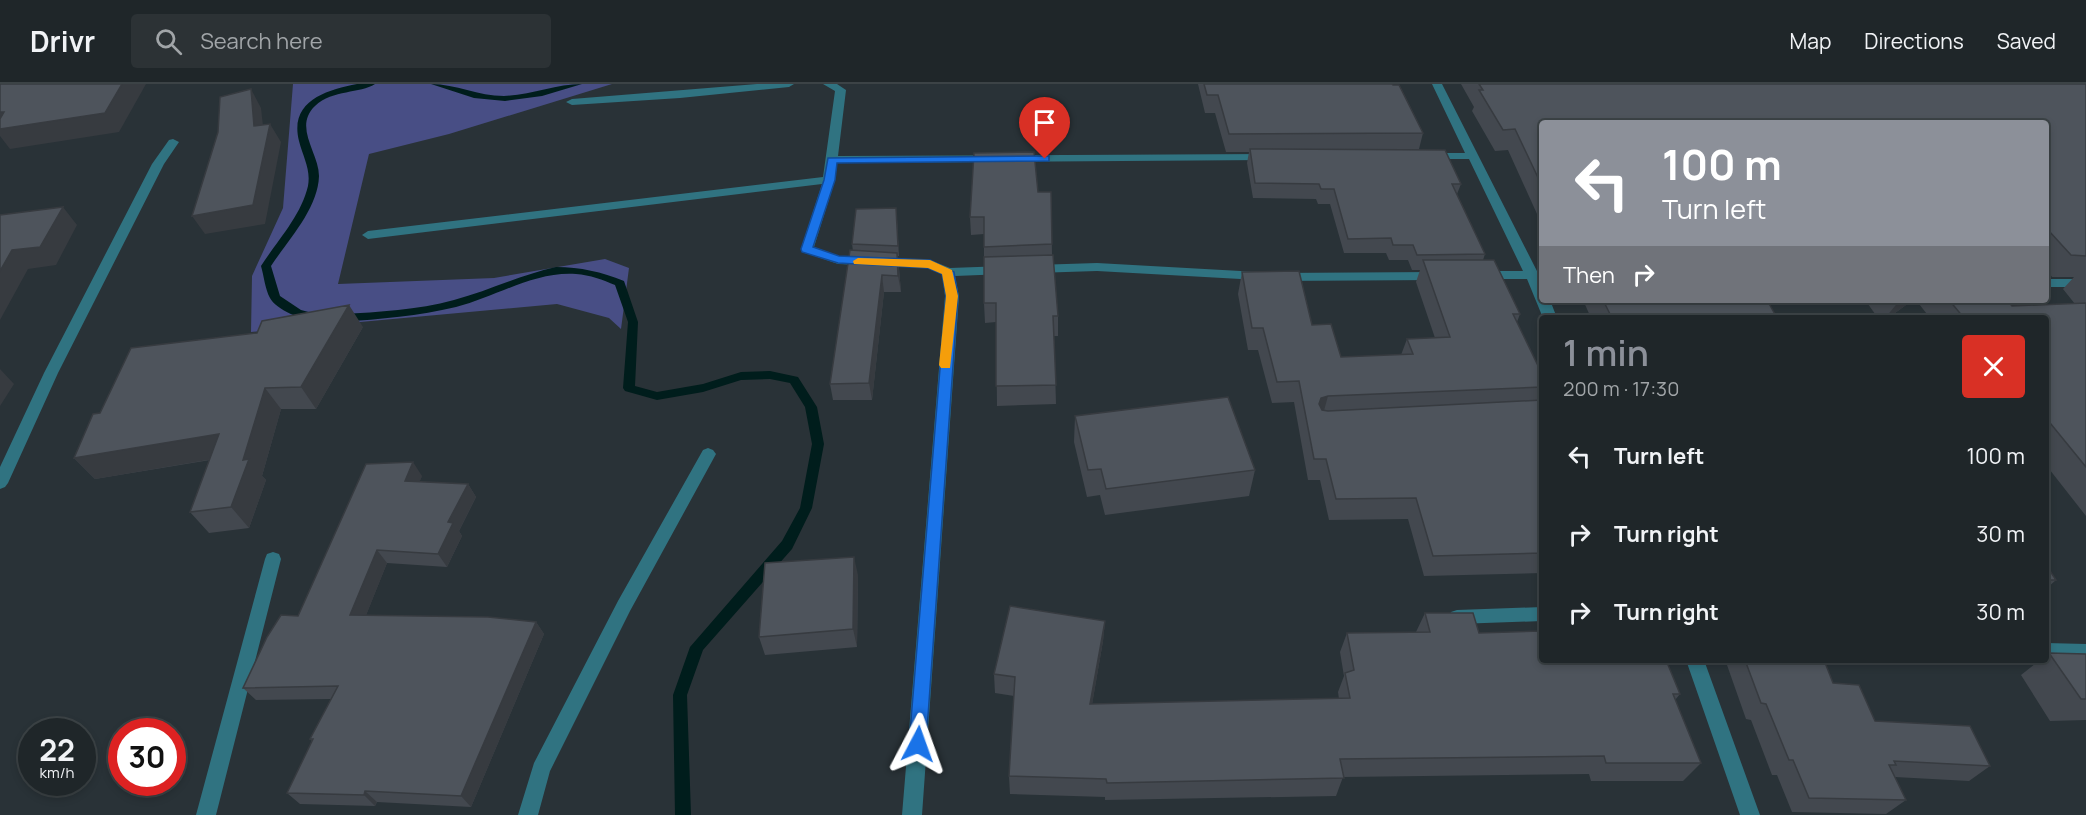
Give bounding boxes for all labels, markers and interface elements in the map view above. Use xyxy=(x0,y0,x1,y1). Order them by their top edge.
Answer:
search box xyxy=(131,14,551,68)
text: Drivr xyxy=(30,22,95,60)
icon: search xyxy=(152,25,185,58)
text: Search here xyxy=(200,26,323,56)
text: Map xyxy=(1790,27,1831,55)
text: Directions xyxy=(1864,27,1964,55)
text: Saved xyxy=(1997,27,2056,55)
pin xyxy=(1019,97,1070,159)
icon: arrive xyxy=(1028,106,1061,139)
text: 100 m xyxy=(1662,135,1782,193)
icon: left xyxy=(1563,144,1641,222)
text: Turn left xyxy=(1662,190,1766,227)
icon: right xyxy=(1627,258,1660,291)
text: Then xyxy=(1563,260,1615,290)
text: 1 min xyxy=(1563,328,1649,377)
button: close xyxy=(1962,335,2025,398)
text: 200 m · 17:30 xyxy=(1563,375,1679,402)
icon: left xyxy=(1563,440,1596,473)
text: Turn left xyxy=(1614,441,1704,471)
text: 100 m xyxy=(1967,441,2025,471)
icon: right xyxy=(1563,518,1596,551)
text: Turn right xyxy=(1614,519,1719,549)
text: 30 m xyxy=(1976,519,2025,549)
icon: right xyxy=(1563,596,1596,629)
text: Turn right xyxy=(1614,597,1719,627)
text: 30 m xyxy=(1976,597,2025,627)
position arrow xyxy=(886,712,950,776)
speed limit sign: 30 xyxy=(108,718,186,796)
text: 22 xyxy=(39,729,75,770)
text: km/h xyxy=(40,762,74,783)

